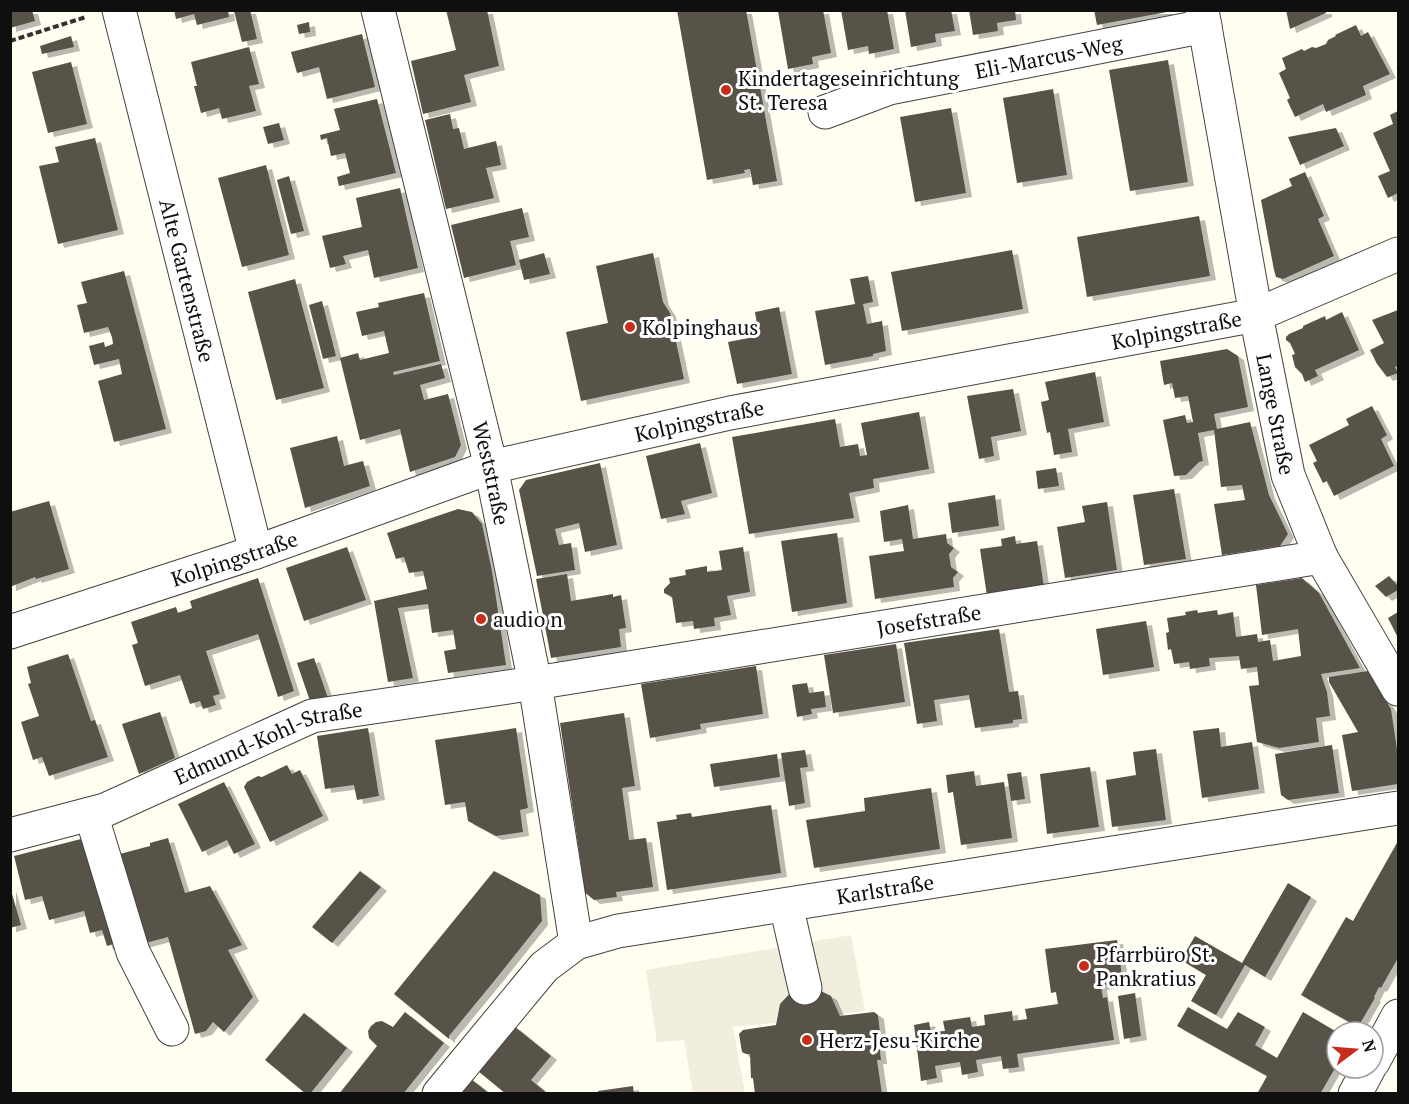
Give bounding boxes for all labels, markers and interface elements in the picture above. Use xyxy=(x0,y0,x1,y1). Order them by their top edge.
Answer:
street label: Eli-Marcus-Weg xyxy=(973,28,1126,85)
place label: Kindertageseinrichtung St. Teresa xyxy=(738,64,960,116)
marker: Kindertageseinrichtung St. Teresa xyxy=(719,83,733,97)
street label: Alte Gartenstraße xyxy=(153,196,221,365)
street label: Kolpingstraße xyxy=(1109,304,1244,356)
place label: Kolpinghaus xyxy=(642,313,758,341)
marker: Kolpinghaus xyxy=(623,320,637,334)
street label: Lange Straße xyxy=(1250,351,1302,477)
street label: Kolpingstraße xyxy=(632,393,766,448)
street label: Weststraße xyxy=(466,419,516,527)
street label: Kolpingstraße xyxy=(167,524,301,593)
street label: Josefstraße xyxy=(875,598,983,642)
place label: audio n xyxy=(493,605,563,633)
marker: audio n xyxy=(474,612,488,626)
street label: Edmund-Kohl-Straße xyxy=(170,695,364,791)
street label: Karlstraße xyxy=(835,867,936,910)
place label: Pfarrbüro St. Pankratius xyxy=(1096,940,1216,992)
marker: Pfarrbüro St. Pankratius xyxy=(1077,959,1091,973)
north arrow xyxy=(1325,1020,1385,1080)
place label: Herz-Jesu-Kirche xyxy=(819,1026,980,1054)
marker: Herz-Jesu-Kirche xyxy=(800,1033,814,1047)
text: N xyxy=(1357,1037,1382,1055)

